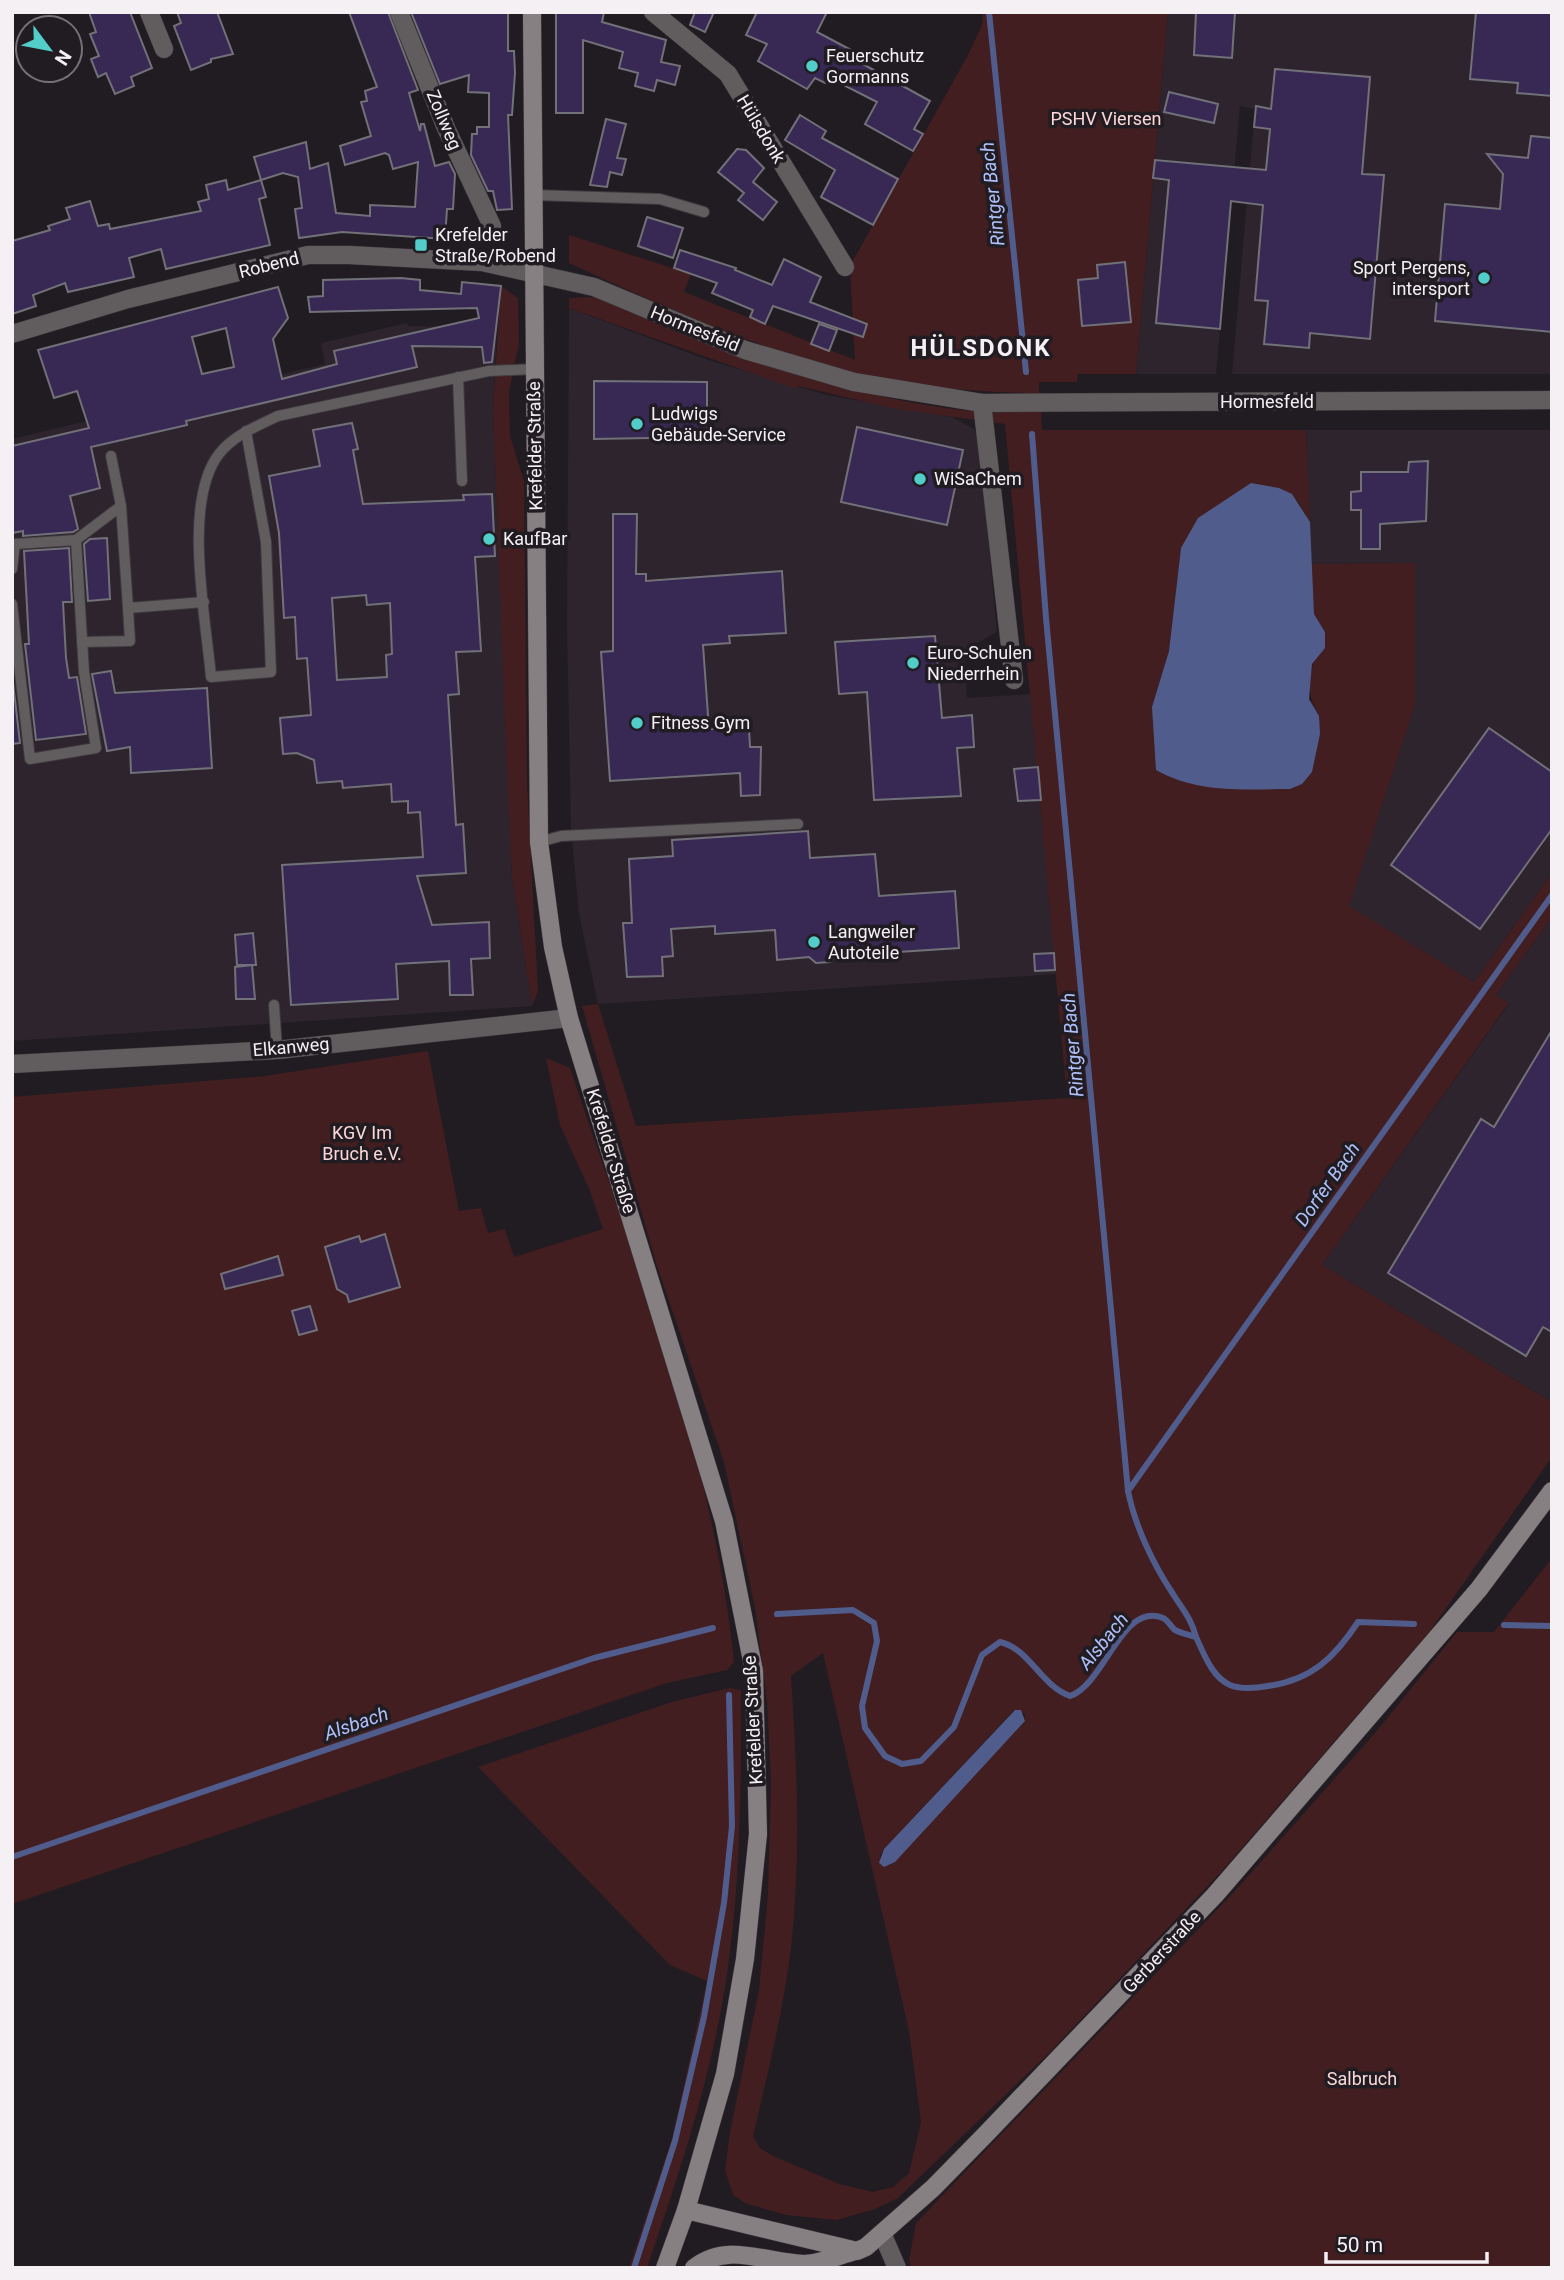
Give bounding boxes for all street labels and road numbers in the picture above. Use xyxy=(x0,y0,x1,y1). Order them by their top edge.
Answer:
street label: Zollweg xyxy=(423,87,466,153)
street label: Hülsdonk xyxy=(733,91,790,167)
street label: Robend xyxy=(237,247,301,282)
street label: Hormesfeld xyxy=(648,301,743,356)
street label: Krefelder Straße xyxy=(523,381,546,511)
street label: Hormesfeld xyxy=(1220,391,1314,412)
street label: Elkanweg xyxy=(252,1033,330,1060)
street label: Krefelder Straße xyxy=(583,1086,640,1216)
street label: Krefelder Straße xyxy=(739,1655,766,1785)
street label: Gerberstraße xyxy=(1118,1906,1205,1997)

